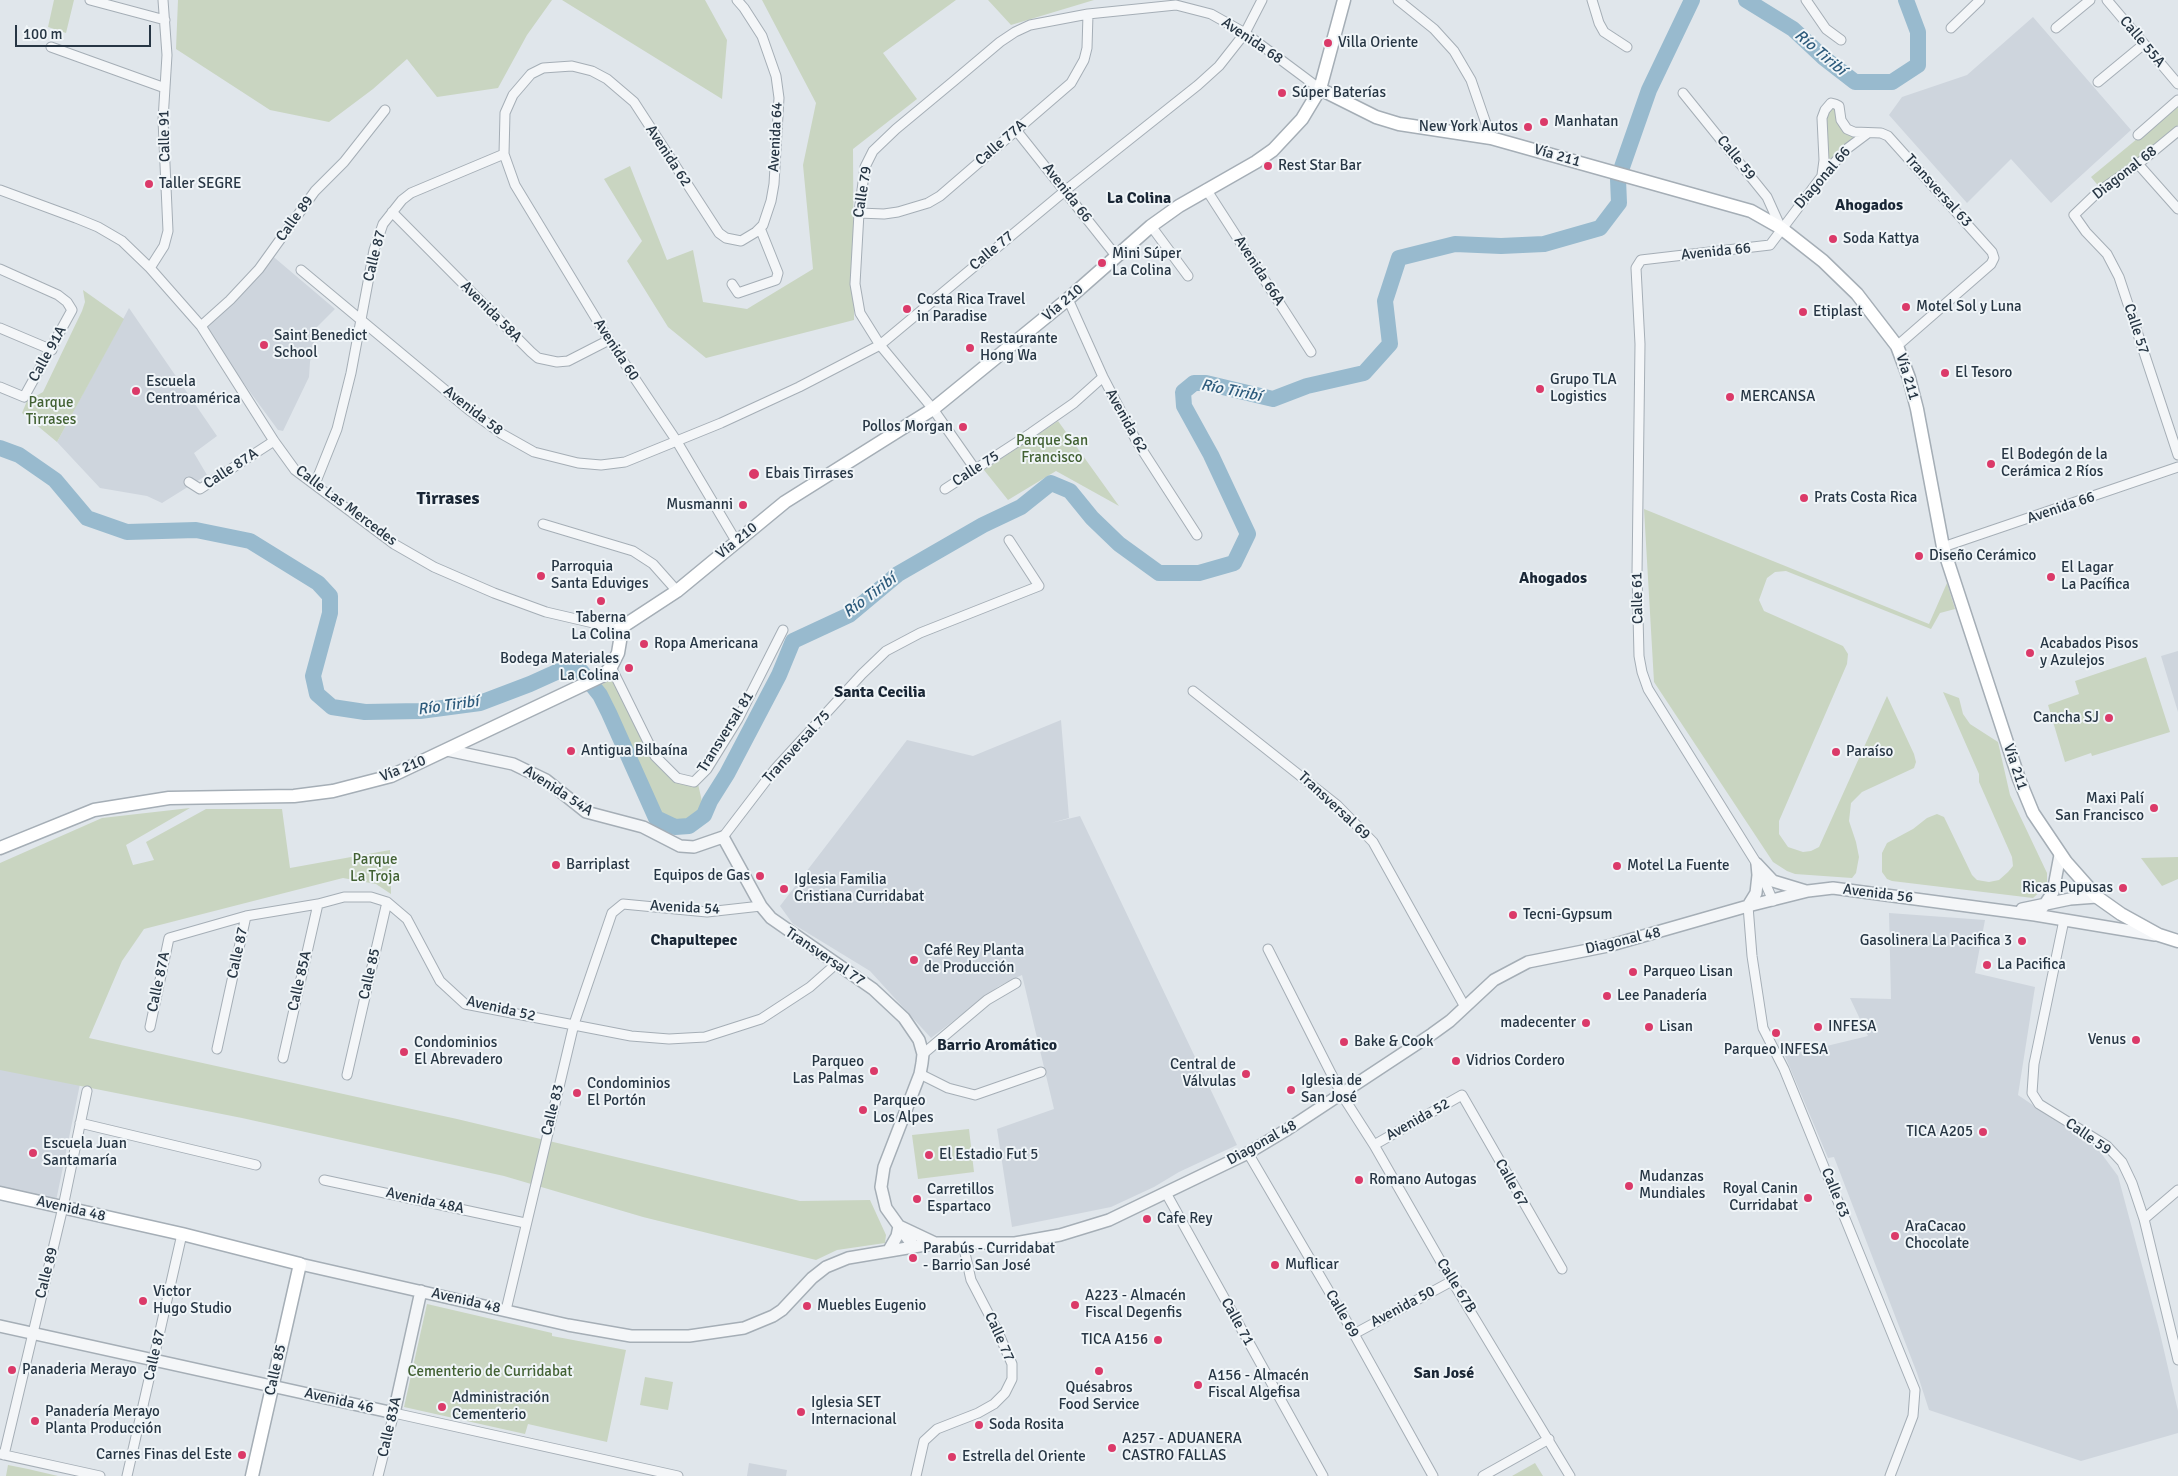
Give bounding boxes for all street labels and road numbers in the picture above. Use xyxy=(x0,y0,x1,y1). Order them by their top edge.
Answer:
street label: Calle 55A xyxy=(2115,13,2169,71)
street label: Avenida 68 xyxy=(1218,14,1286,68)
street label: Avenida 64 xyxy=(765,101,787,173)
street label: Calle 91 xyxy=(156,110,174,162)
street label: Calle 77A xyxy=(972,116,1030,170)
street label: Avenida 62 xyxy=(641,122,695,190)
street label: Calle 59 xyxy=(1713,132,1759,184)
street label: Vía 211 xyxy=(1532,141,1582,171)
street label: Diagonal 68 xyxy=(2089,142,2161,204)
street label: Diagonal 66 xyxy=(1791,143,1855,213)
street label: Transversal 63 xyxy=(1900,151,1976,231)
street label: Avenida 66 xyxy=(1038,160,1096,226)
street label: Calle 79 xyxy=(850,165,876,219)
street label: Calle 89 xyxy=(272,193,318,245)
street label: Calle 77 xyxy=(966,227,1018,275)
street label: Calle 87 xyxy=(360,229,390,283)
street label: Avenida 66A xyxy=(1230,233,1288,309)
street label: Avenida 66 xyxy=(1680,239,1752,265)
street label: Avenida 58A xyxy=(457,278,525,346)
street label: Vía 210 xyxy=(1039,281,1087,325)
street label: Calle 57 xyxy=(2119,301,2153,357)
street label: Avenida 60 xyxy=(589,316,643,384)
street label: Calle 91A xyxy=(25,323,71,385)
street label: Vía 211 xyxy=(1891,351,1923,403)
street label: Avenida 58 xyxy=(440,382,506,440)
street label: Avenida 62 xyxy=(1101,386,1151,456)
street label: Calle 87A xyxy=(200,445,262,493)
street label: Calle 75 xyxy=(949,447,1003,491)
street label: Calle Las Mercedes xyxy=(292,462,400,550)
street label: Avenida 66 xyxy=(2025,488,2097,528)
street label: Vía 210 xyxy=(713,519,761,563)
street label: Calle 61 xyxy=(1629,572,1647,624)
street label: Transversal 81 xyxy=(694,688,758,776)
street label: Transversal 75 xyxy=(759,707,835,787)
street label: Vía 211 xyxy=(1999,741,2031,793)
street label: Vía 210 xyxy=(377,752,429,786)
street label: Avenida 54A xyxy=(520,762,596,820)
street label: Transversal 69 xyxy=(1294,768,1374,844)
street label: Avenida 56 xyxy=(1842,881,1914,907)
street label: Avenida 54 xyxy=(649,897,721,919)
street label: Transversal 77 xyxy=(782,924,868,990)
street label: Diagonal 48 xyxy=(1584,924,1662,958)
street label: Calle 87 xyxy=(224,926,252,980)
street label: Calle 85 xyxy=(355,947,385,1001)
street label: Calle 85A xyxy=(284,949,316,1013)
street label: Calle 87A xyxy=(144,950,174,1014)
street label: Avenida 52 xyxy=(465,992,537,1026)
street label: Calle 83 xyxy=(538,1083,568,1137)
street label: Avenida 52 xyxy=(1383,1095,1453,1145)
street label: Calle 59 xyxy=(2062,1115,2114,1159)
street label: Diagonal 48 xyxy=(1224,1117,1300,1169)
street label: Calle 67 xyxy=(1491,1156,1531,1210)
street label: Calle 63 xyxy=(1817,1165,1853,1221)
street label: Avenida 48A xyxy=(384,1184,466,1218)
street label: Avenida 48 xyxy=(35,1192,107,1226)
street label: Calle 89 xyxy=(32,1246,62,1300)
street label: Calle 67B xyxy=(1432,1255,1480,1317)
street label: Avenida 50 xyxy=(1368,1283,1438,1331)
street label: Avenida 48 xyxy=(430,1284,502,1318)
street label: Calle 69 xyxy=(1321,1287,1363,1341)
street label: Calle 71 xyxy=(1217,1295,1257,1349)
street label: Calle 77 xyxy=(980,1310,1018,1364)
street label: Calle 87 xyxy=(140,1328,170,1382)
street label: Calle 85 xyxy=(261,1343,291,1397)
street label: Avenida 46 xyxy=(303,1384,375,1418)
street label: Calle 83A xyxy=(374,1395,406,1459)

